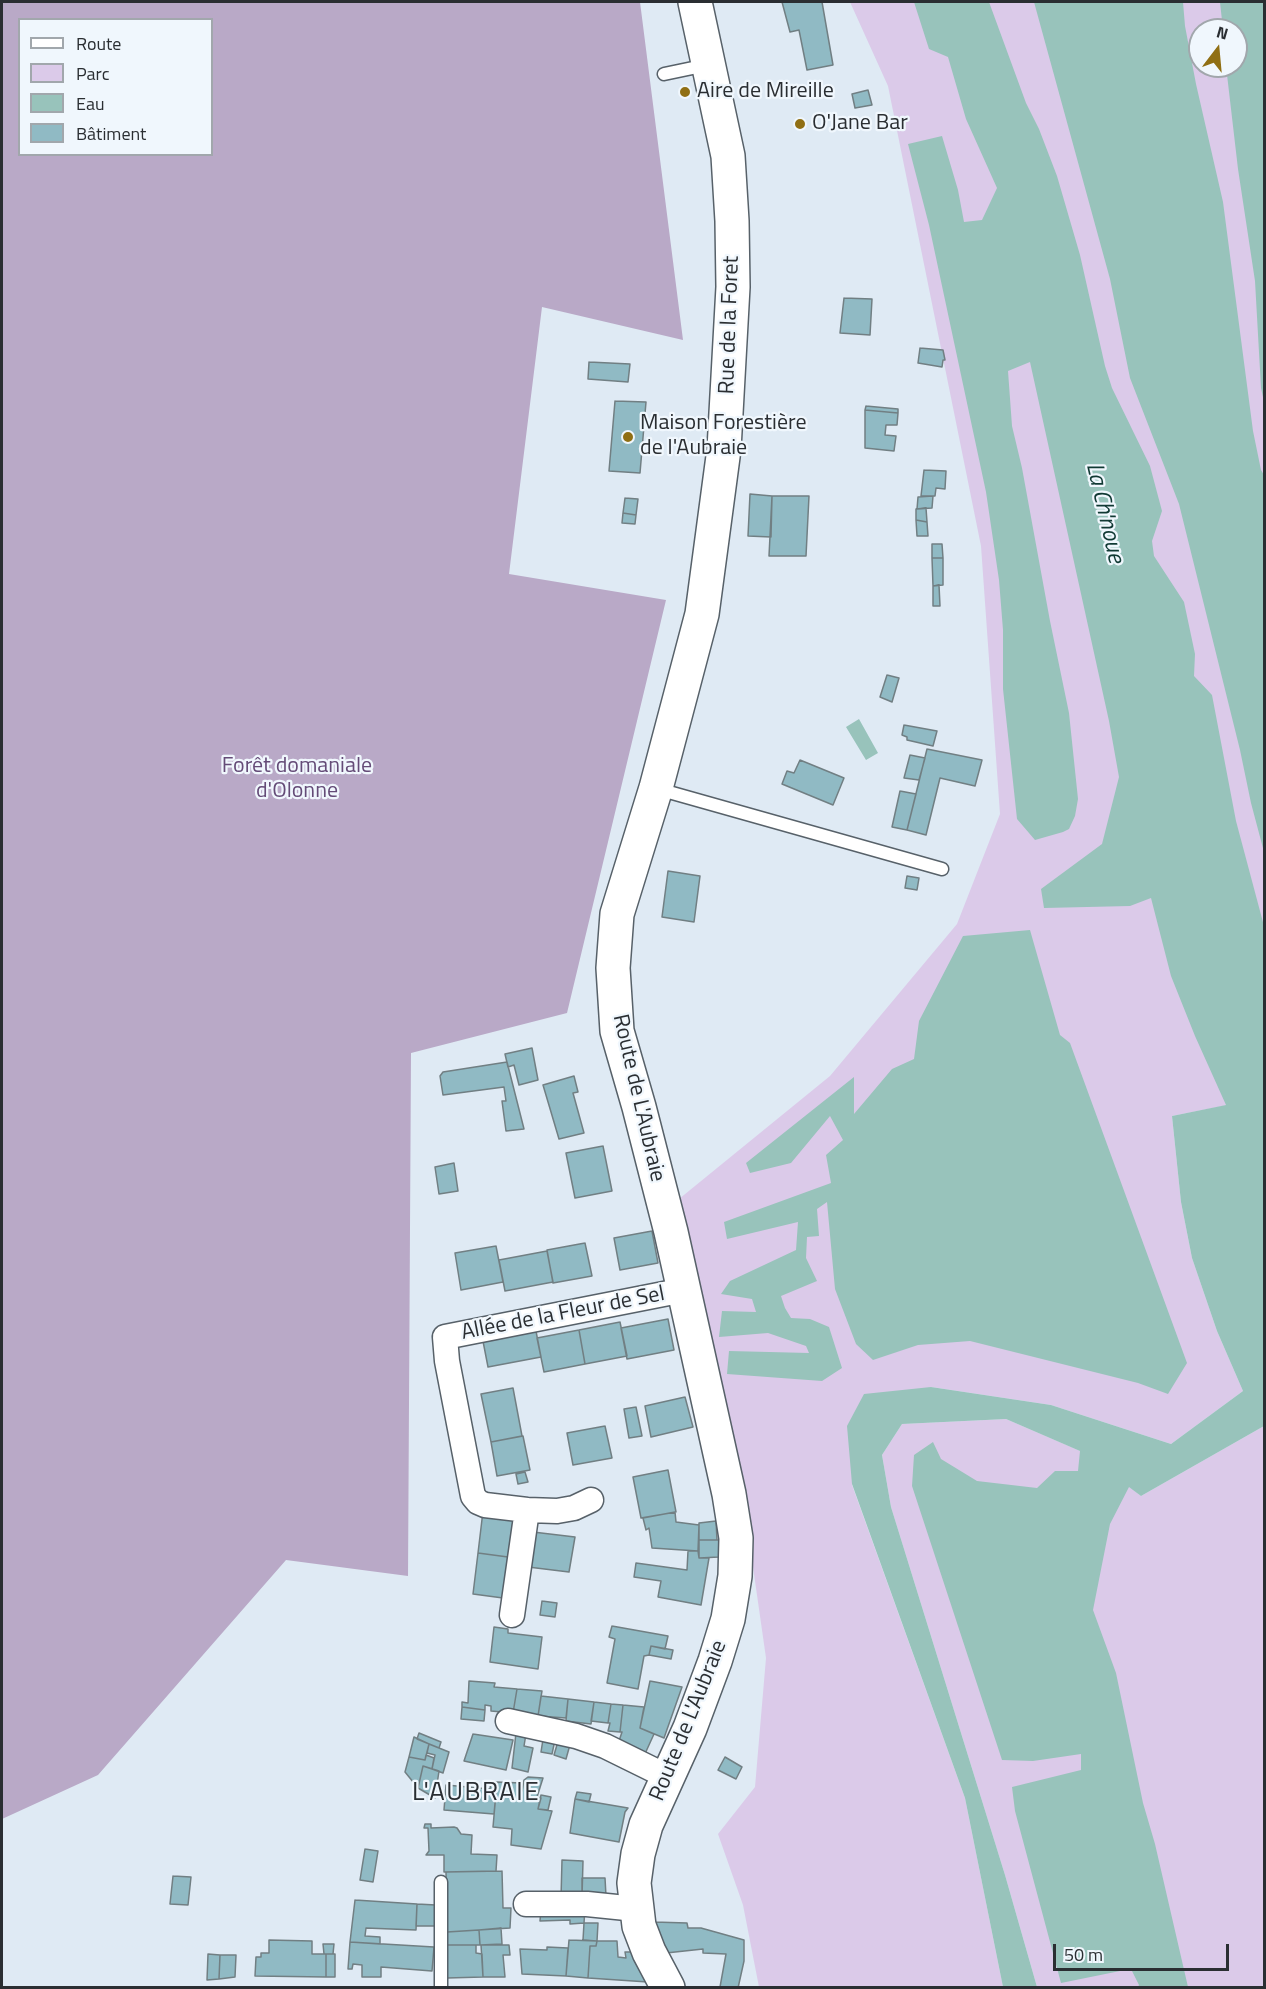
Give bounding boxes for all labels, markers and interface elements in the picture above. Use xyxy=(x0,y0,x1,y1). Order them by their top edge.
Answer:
legend xyxy=(18,18,213,156)
north arrow xyxy=(1188,18,1248,78)
text: N xyxy=(1214,20,1231,46)
text: Route xyxy=(76,30,121,57)
text: Parc xyxy=(76,60,110,87)
place label: Aire de Mireille xyxy=(697,79,834,105)
marker: Aire de Mireille xyxy=(678,85,692,99)
text: Eau xyxy=(76,90,105,117)
place label: O'Jane Bar xyxy=(812,111,908,137)
marker: O'Jane Bar xyxy=(793,117,807,131)
text: Bâtiment xyxy=(76,120,146,147)
street label: Rue de la Foret xyxy=(714,255,746,395)
place label: Maison Forestière de l'Aubraie xyxy=(640,411,806,463)
marker: Maison Forestière de l'Aubraie xyxy=(621,430,635,444)
water label: La Ch'noue xyxy=(1079,460,1129,566)
park label: Forêt domaniale d'Olonne xyxy=(222,754,372,806)
street label: Route de L'Aubraie xyxy=(606,1012,670,1184)
street label: Allée de la Fleur de Sel xyxy=(459,1281,667,1347)
street label: Route de L'Aubraie xyxy=(645,1637,733,1805)
district label: L'AUBRAIE xyxy=(412,1778,540,1810)
scale bar xyxy=(1056,1932,1232,1970)
text: 50 m xyxy=(1064,1941,1103,1968)

